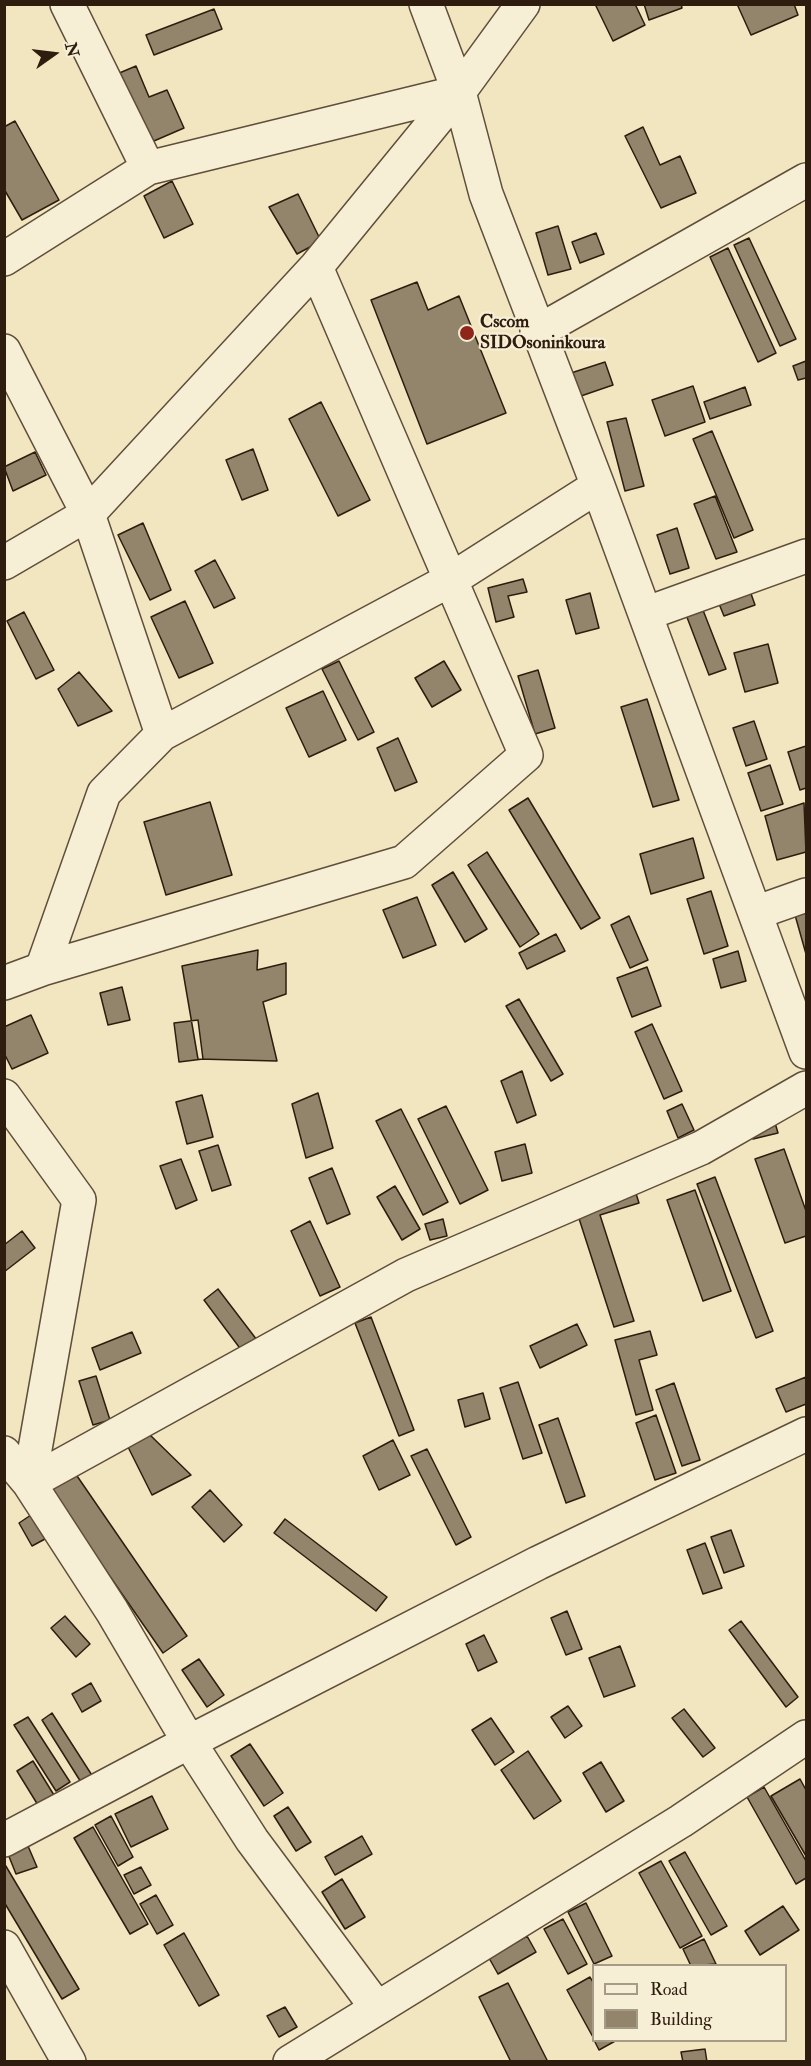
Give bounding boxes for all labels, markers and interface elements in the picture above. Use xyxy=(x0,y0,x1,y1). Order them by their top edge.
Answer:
north arrow xyxy=(24,24,84,84)
text: N xyxy=(60,40,83,59)
place label: Cscom SIDOsoninkoura xyxy=(480,312,605,354)
marker: Cscom SIDOsoninkoura xyxy=(458,324,476,342)
legend xyxy=(592,1964,787,2042)
text: Road xyxy=(650,1978,688,2001)
text: Building xyxy=(650,2008,712,2031)

